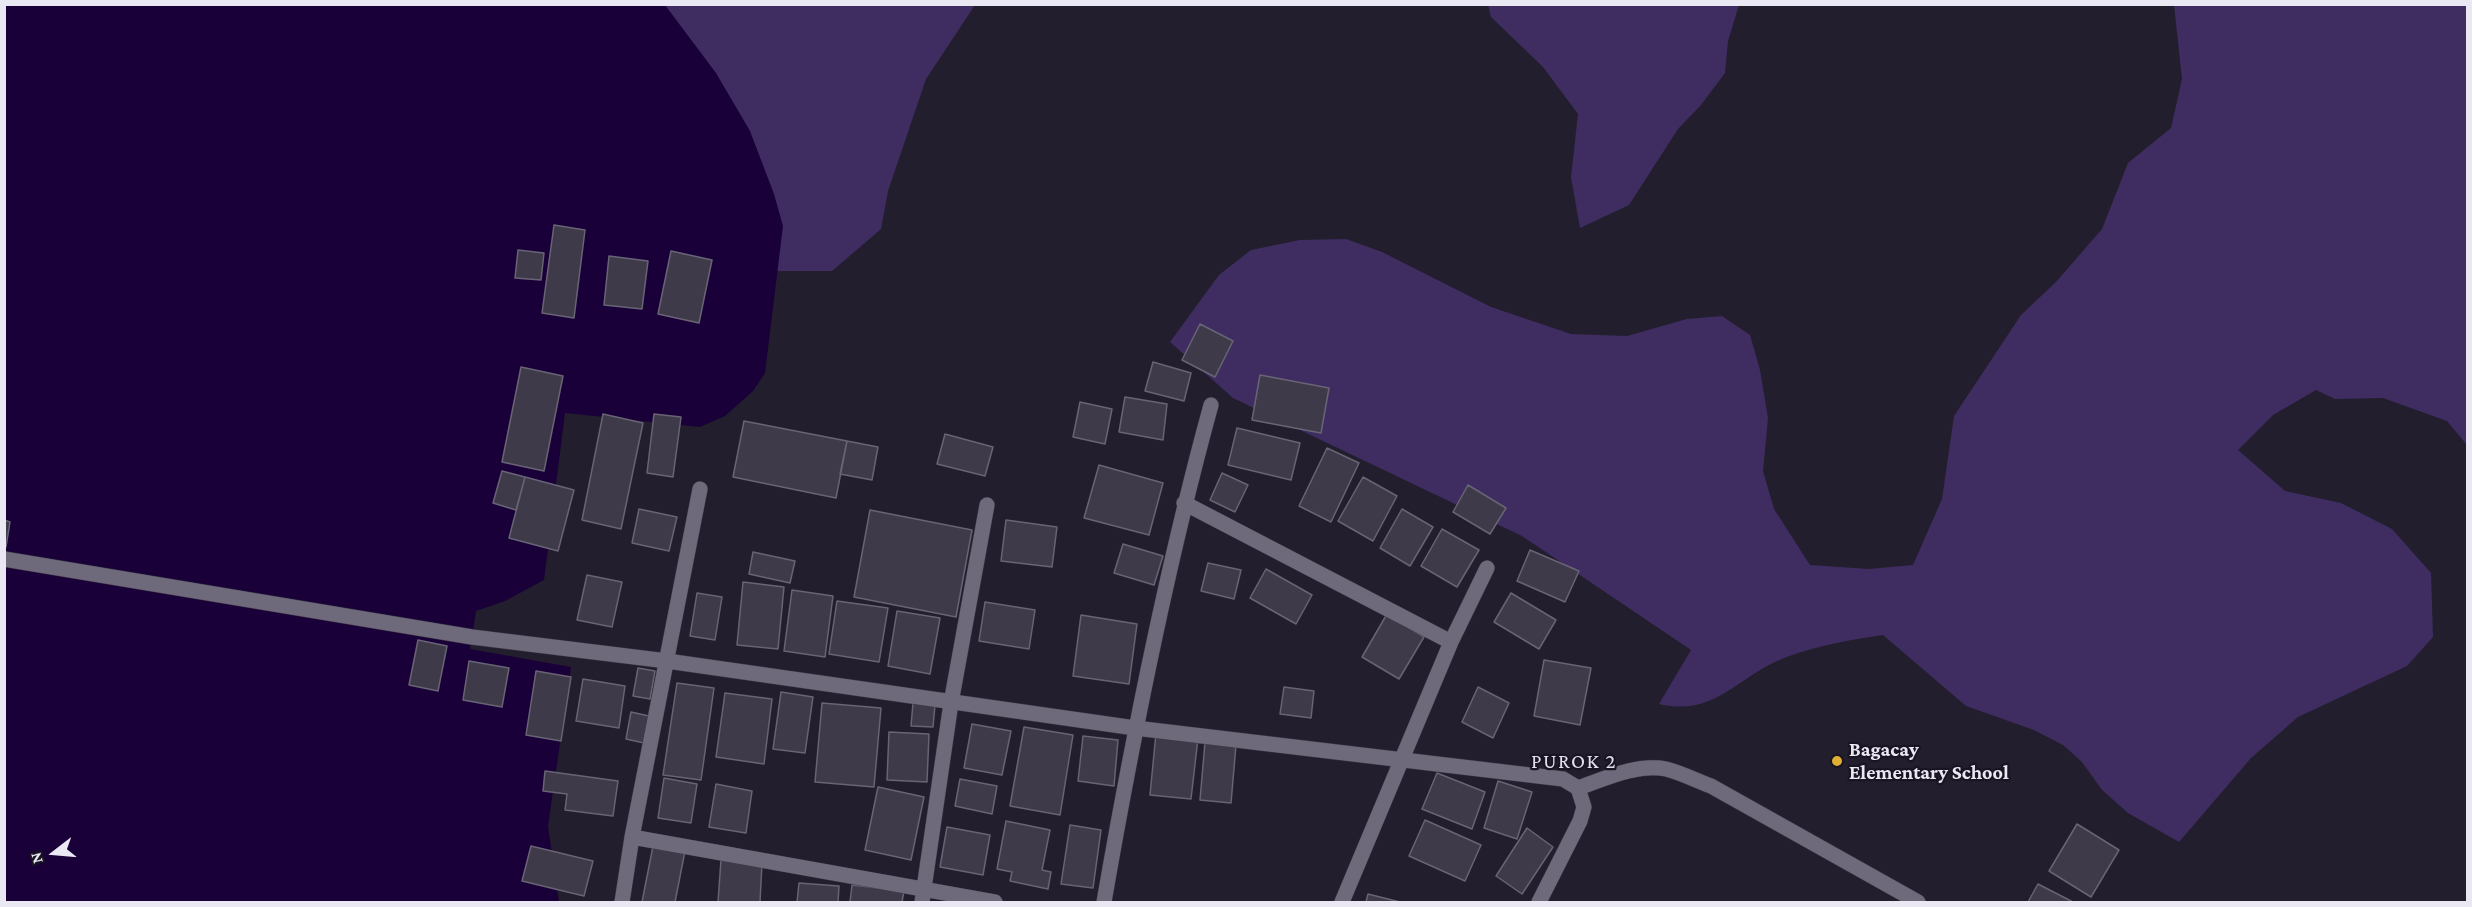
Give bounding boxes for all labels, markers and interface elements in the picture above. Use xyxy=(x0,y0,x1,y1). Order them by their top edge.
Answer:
place label: Bagacay Elementary School xyxy=(1849,738,2009,785)
district label: PUROK 2 xyxy=(1531,749,1617,775)
marker: Bagacay Elementary School xyxy=(1830,754,1844,768)
north arrow xyxy=(24,823,84,883)
text: N xyxy=(27,851,46,866)

